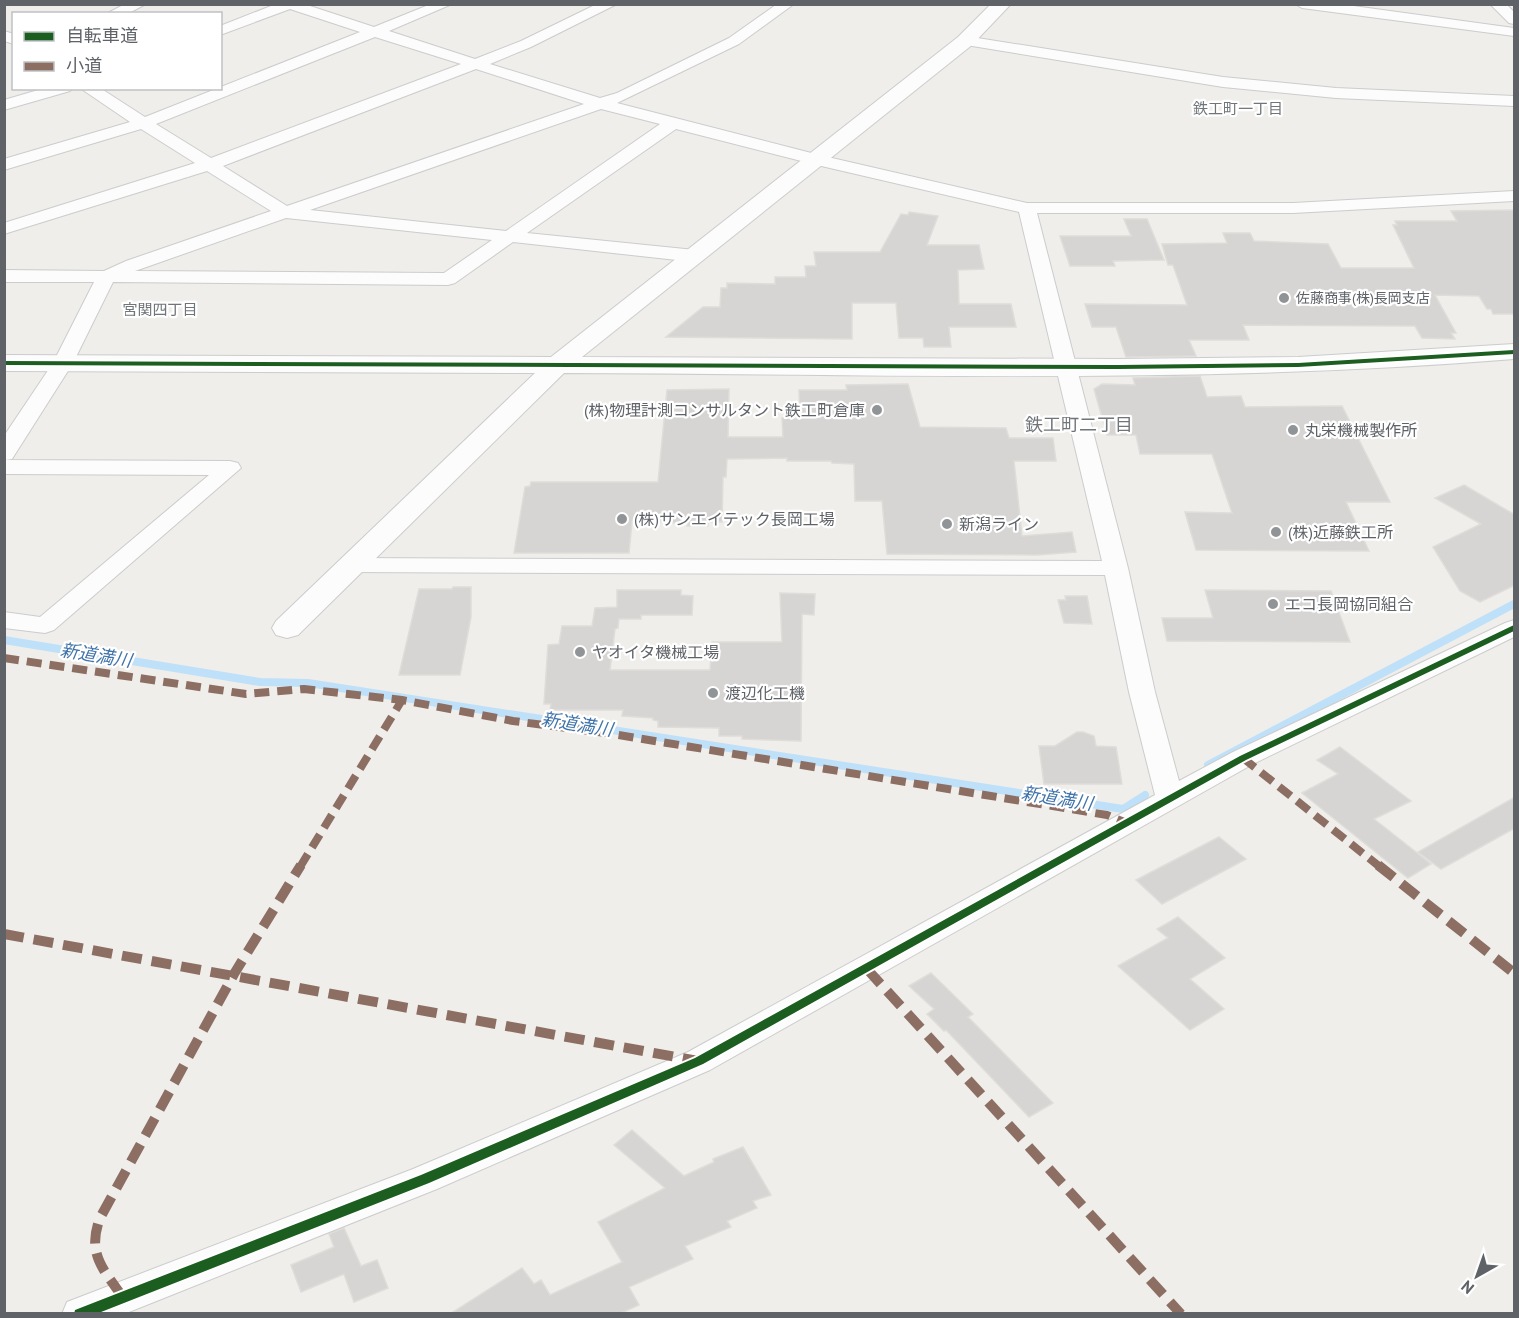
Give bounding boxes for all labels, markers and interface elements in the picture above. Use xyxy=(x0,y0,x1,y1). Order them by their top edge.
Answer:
legend xyxy=(12,12,222,90)
text: 自転車道 xyxy=(66,24,138,47)
text: 小道 xyxy=(66,54,102,77)
district label: 鉄工町一丁目 xyxy=(1193,99,1283,118)
place label: 佐藤商事(株)長岡支店 xyxy=(1296,289,1430,307)
marker: 佐藤商事(株)長岡支店 xyxy=(1277,291,1291,305)
district label: 宮関四丁目 xyxy=(122,300,198,319)
place label: (株)物理計測コンサルタント鉄工町倉庫 xyxy=(584,400,865,420)
marker: (株)物理計測コンサルタント鉄工町倉庫 xyxy=(870,403,884,417)
district label: 鉄工町二丁目 xyxy=(1025,413,1133,436)
place label: 丸栄機械製作所 xyxy=(1305,420,1417,440)
marker: 丸栄機械製作所 xyxy=(1286,423,1300,437)
place label: (株)サンエイテック長岡工場 xyxy=(634,509,835,529)
marker: (株)サンエイテック長岡工場 xyxy=(615,512,629,526)
place label: 新潟ライン xyxy=(959,514,1039,534)
marker: 新潟ライン xyxy=(940,517,954,531)
place label: (株)近藤鉄工所 xyxy=(1288,522,1393,542)
marker: (株)近藤鉄工所 xyxy=(1269,525,1283,539)
place label: エコ長岡協同組合 xyxy=(1285,594,1413,614)
marker: エコ長岡協同組合 xyxy=(1266,597,1280,611)
water label: 新道満川 xyxy=(59,638,135,672)
place label: ヤオイタ機械工場 xyxy=(592,642,719,662)
marker: ヤオイタ機械工場 xyxy=(573,645,587,659)
place label: 渡辺化工機 xyxy=(725,683,805,703)
marker: 渡辺化工機 xyxy=(706,686,720,700)
water label: 新道満川 xyxy=(540,707,616,741)
water label: 新道満川 xyxy=(1020,781,1096,815)
north arrow xyxy=(1447,1246,1507,1306)
text: N xyxy=(1457,1276,1478,1299)

